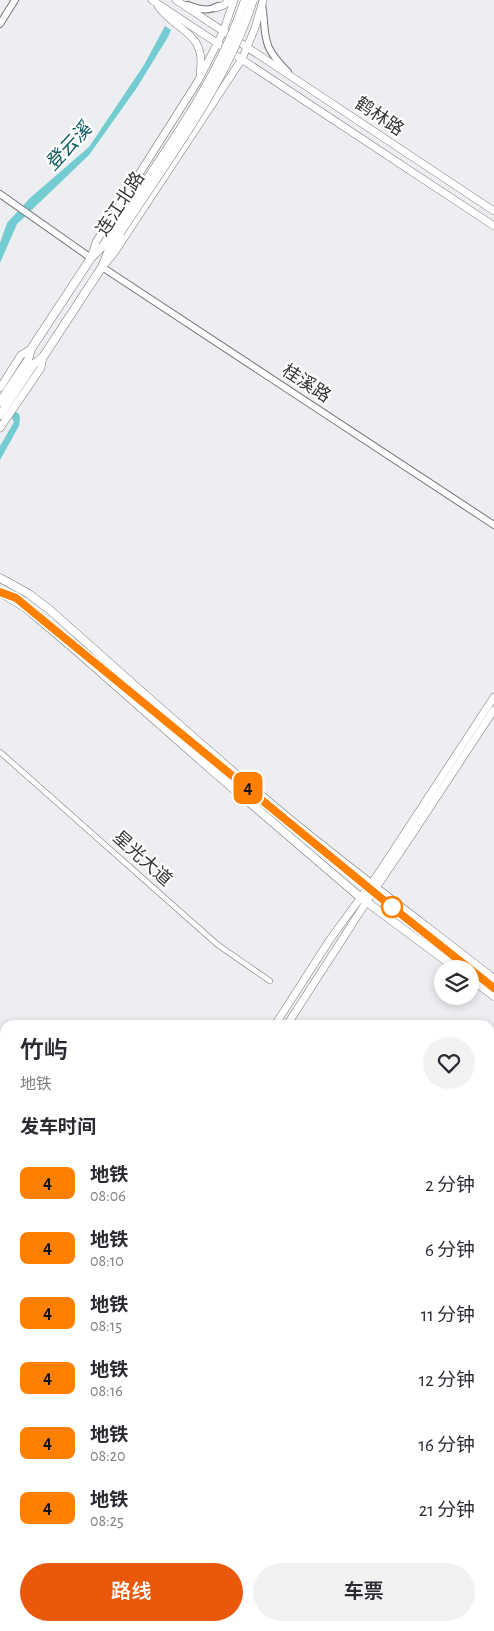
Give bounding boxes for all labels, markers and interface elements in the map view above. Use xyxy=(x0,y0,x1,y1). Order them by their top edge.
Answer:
street label: 鹤林路 xyxy=(352,93,408,140)
water label: 登云溪 xyxy=(42,118,97,174)
street label: 连江北路 xyxy=(92,168,148,239)
street label: 桂溪路 xyxy=(278,360,335,406)
line badge: 4 xyxy=(232,772,264,804)
text: 4 xyxy=(243,779,253,797)
street label: 星光大道 xyxy=(109,827,176,890)
unlabelled marker xyxy=(381,896,403,918)
map controls xyxy=(434,960,479,1005)
button: layers xyxy=(434,960,479,1005)
button: heart xyxy=(423,1037,475,1089)
text: 竹屿 xyxy=(20,1039,68,1063)
text: 地铁 xyxy=(20,1076,52,1092)
text: 发车时间 xyxy=(20,1118,96,1137)
text: 地铁 xyxy=(90,1166,128,1185)
text: 4 xyxy=(43,1174,52,1192)
text: 2 分钟 xyxy=(425,1176,475,1195)
text: 08:06 xyxy=(90,1188,126,1204)
text: 地铁 xyxy=(90,1231,128,1250)
text: 4 xyxy=(43,1239,52,1257)
text: 6 分钟 xyxy=(425,1241,475,1260)
text: 08:10 xyxy=(90,1253,124,1269)
text: 地铁 xyxy=(90,1296,128,1315)
text: 4 xyxy=(43,1304,52,1322)
text: 11 分钟 xyxy=(421,1306,475,1325)
text: 08:15 xyxy=(90,1318,122,1334)
text: 地铁 xyxy=(90,1361,128,1380)
text: 4 xyxy=(43,1369,52,1387)
text: 12 分钟 xyxy=(419,1371,475,1390)
text: 08:16 xyxy=(90,1383,123,1399)
text: 地铁 xyxy=(90,1426,128,1445)
text: 4 xyxy=(43,1434,52,1452)
text: 16 分钟 xyxy=(418,1436,475,1455)
text: 08:20 xyxy=(90,1448,125,1464)
text: 地铁 xyxy=(90,1491,128,1510)
text: 4 xyxy=(43,1499,52,1517)
text: 21 分钟 xyxy=(419,1501,475,1520)
text: 08:25 xyxy=(90,1513,124,1529)
button: 路线 xyxy=(20,1563,243,1621)
button: 车票 xyxy=(253,1563,475,1621)

